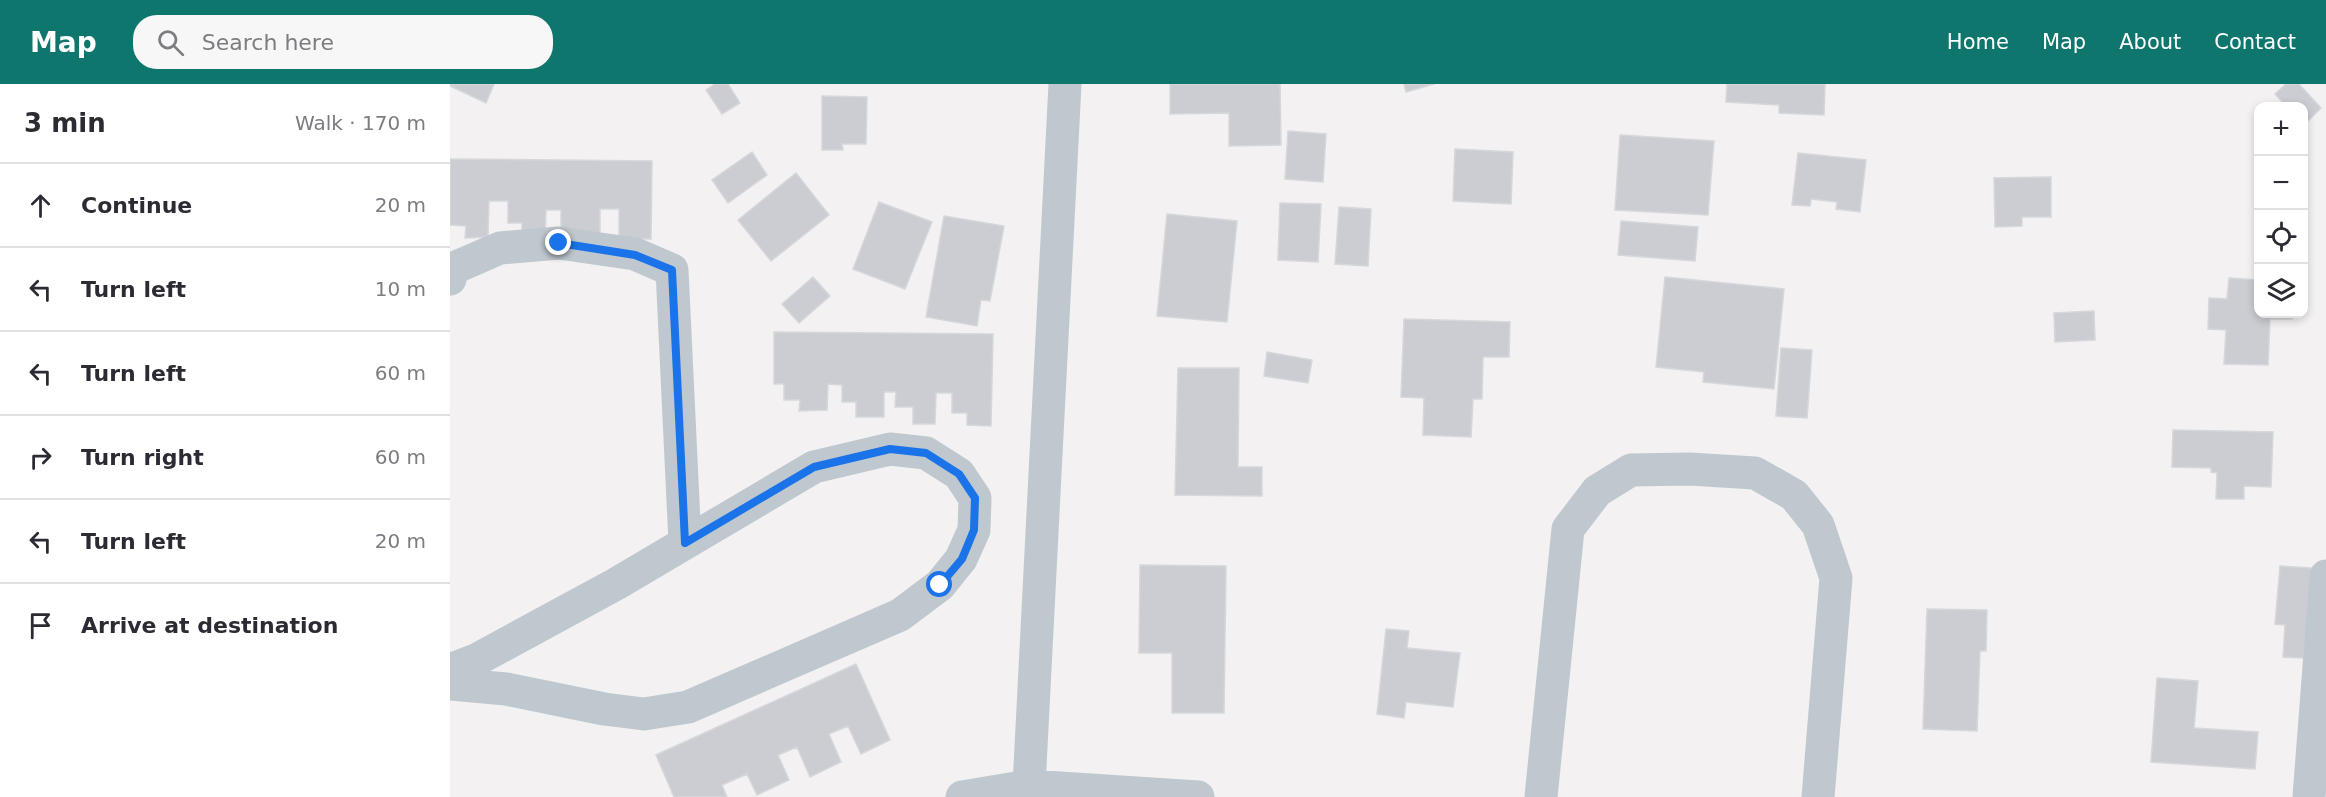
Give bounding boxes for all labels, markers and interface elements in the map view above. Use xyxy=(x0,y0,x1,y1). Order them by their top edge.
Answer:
search box xyxy=(133,15,553,69)
text: Map xyxy=(30,26,97,59)
icon: search xyxy=(154,26,187,59)
text: Search here xyxy=(202,30,334,55)
text: Home xyxy=(1947,30,2009,54)
text: Map xyxy=(2042,30,2086,54)
text: About xyxy=(2119,30,2181,54)
text: Contact xyxy=(2214,30,2296,54)
map controls xyxy=(2254,102,2308,318)
button: + xyxy=(2254,102,2308,156)
text: 3 min xyxy=(24,108,106,138)
text: Walk · 170 m xyxy=(295,111,426,135)
button: − xyxy=(2254,156,2308,210)
icon: ahead xyxy=(24,189,57,222)
text: Continue xyxy=(81,193,192,218)
text: 20 m xyxy=(375,193,426,217)
button: locate xyxy=(2254,210,2308,264)
route end xyxy=(545,229,571,255)
button: layers xyxy=(2254,264,2308,318)
icon: left xyxy=(24,273,57,306)
text: Turn left xyxy=(81,277,186,302)
text: 10 m xyxy=(375,277,426,301)
icon: left xyxy=(24,357,57,390)
text: Turn left xyxy=(81,361,186,386)
text: 60 m xyxy=(375,361,426,385)
icon: right xyxy=(24,441,57,474)
text: Turn right xyxy=(81,445,204,470)
text: 60 m xyxy=(375,445,426,469)
icon: left xyxy=(24,525,57,558)
text: Turn left xyxy=(81,529,186,554)
text: 20 m xyxy=(375,529,426,553)
route start xyxy=(926,571,952,597)
icon: arrive xyxy=(24,609,57,642)
text: Arrive at destination xyxy=(81,613,338,638)

